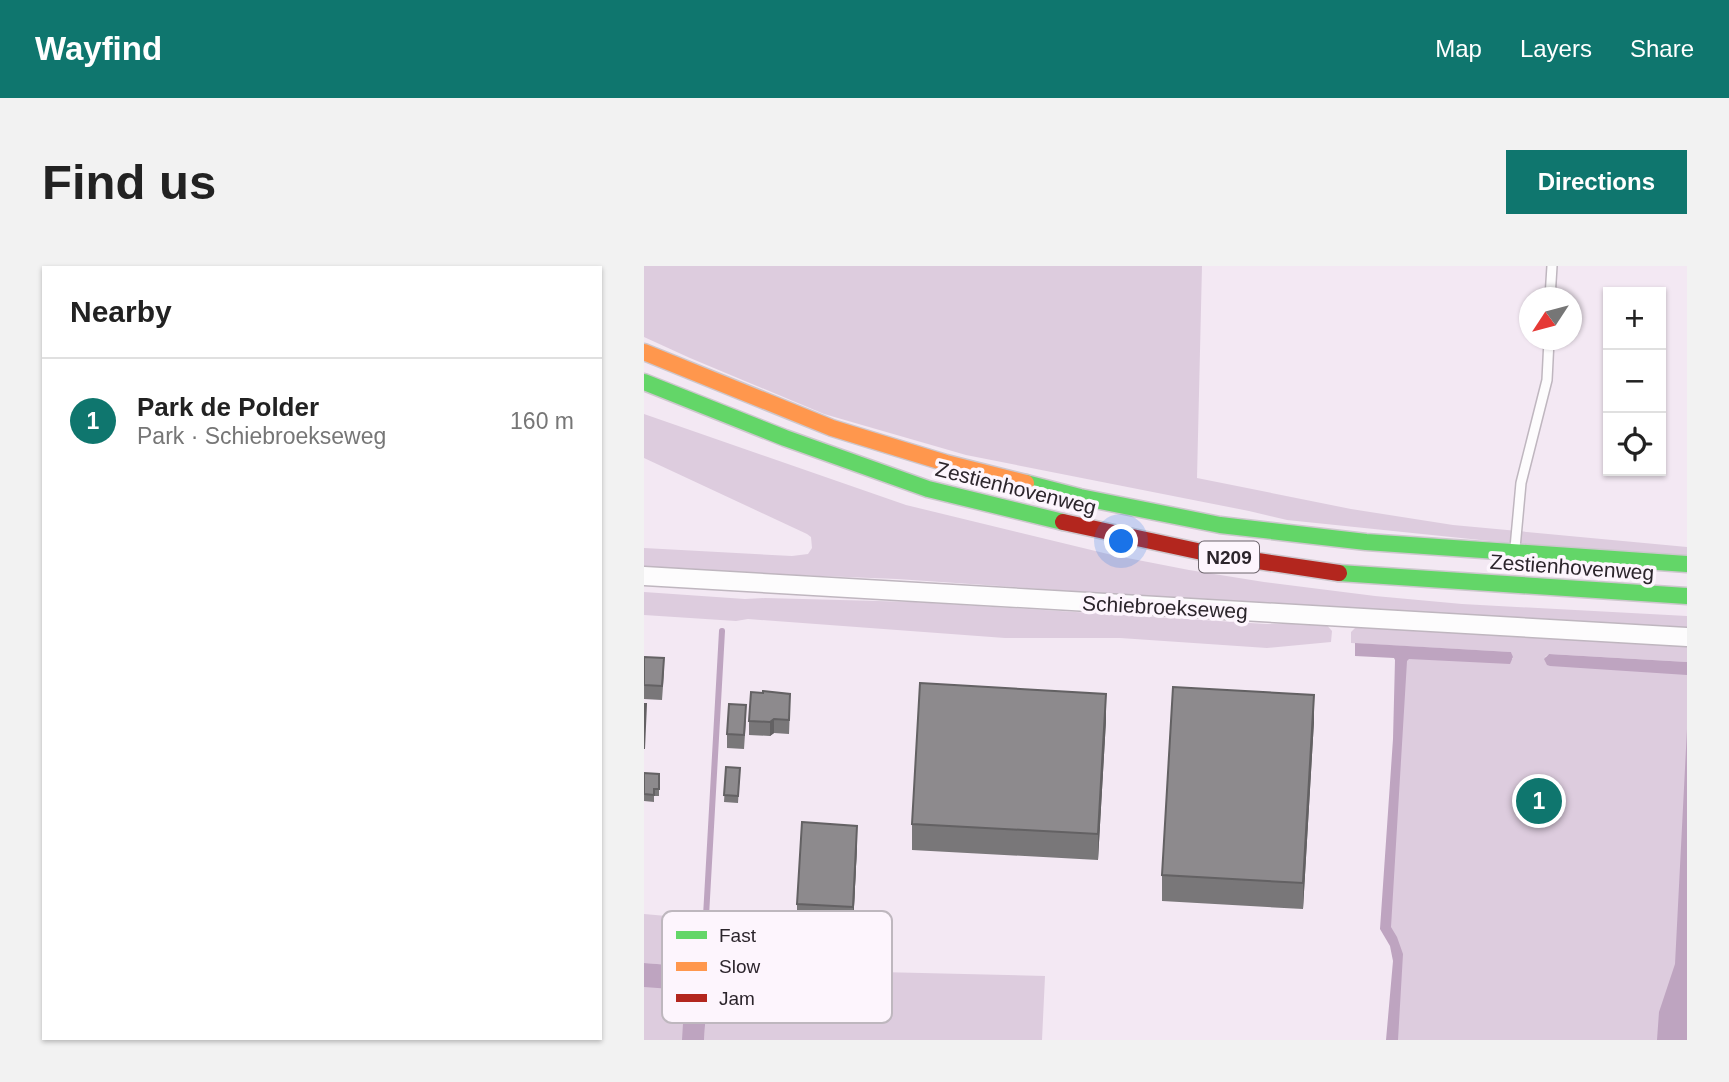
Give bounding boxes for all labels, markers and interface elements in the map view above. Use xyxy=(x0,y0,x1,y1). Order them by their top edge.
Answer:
text: Wayfind xyxy=(35,30,162,67)
text: Map xyxy=(1435,35,1482,62)
text: Layers xyxy=(1520,35,1592,62)
text: Share xyxy=(1630,35,1694,62)
button: Directions xyxy=(1506,150,1687,214)
text: Find us xyxy=(42,155,216,209)
north arrow xyxy=(1519,287,1582,350)
map controls xyxy=(1603,287,1666,476)
button: + xyxy=(1603,287,1666,350)
text: Nearby xyxy=(70,295,172,328)
button: − xyxy=(1603,350,1666,413)
text: Park de Polder xyxy=(137,392,319,422)
text: 1 xyxy=(87,408,99,434)
text: 160 m xyxy=(510,408,574,434)
button: locate xyxy=(1603,413,1666,476)
text: Park · Schiebroekseweg xyxy=(137,423,386,449)
street label: Zestienhovenweg xyxy=(933,457,1099,519)
your location xyxy=(1104,524,1138,558)
road number: N209 xyxy=(1199,542,1259,572)
street label: Zestienhovenweg xyxy=(1489,550,1655,584)
street label: Schiebroekseweg xyxy=(1082,591,1248,623)
pin: 1 xyxy=(1516,775,1562,827)
legend xyxy=(662,911,892,1023)
text: Fast xyxy=(719,925,757,946)
text: Slow xyxy=(719,956,760,977)
text: Jam xyxy=(719,988,755,1009)

